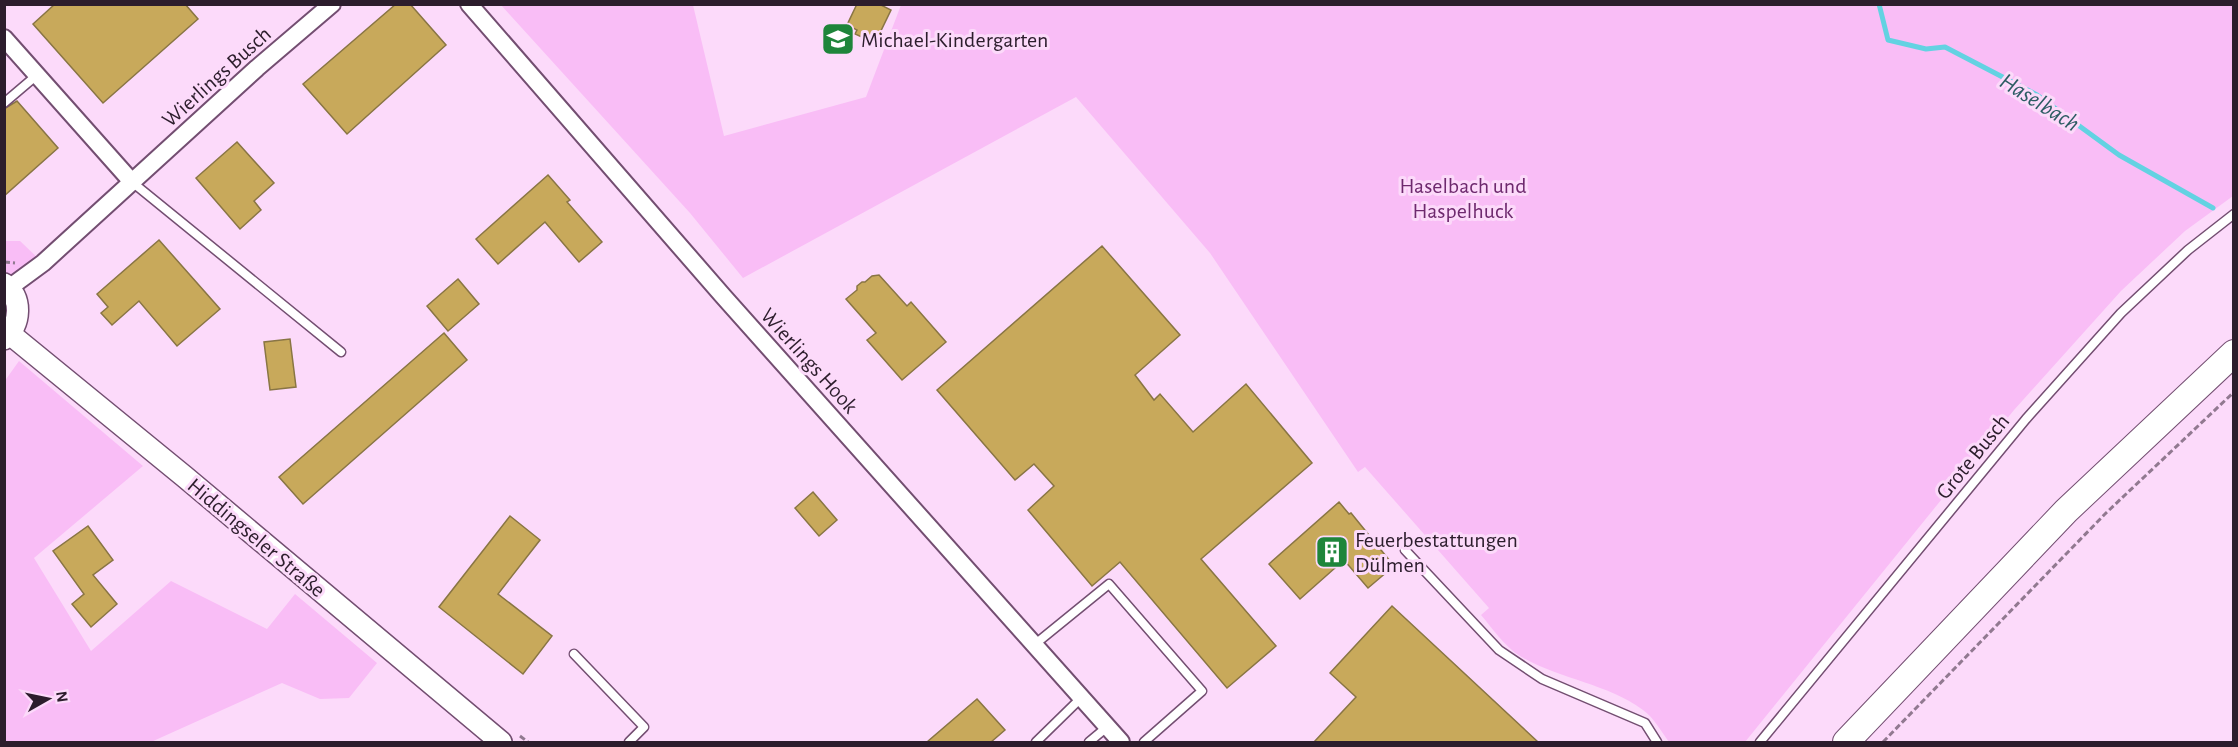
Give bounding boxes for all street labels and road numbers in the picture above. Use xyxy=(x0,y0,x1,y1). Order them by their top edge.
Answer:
street label: Wierlings Busch xyxy=(158,22,275,131)
street label: Wierlings Hook xyxy=(757,304,862,417)
street label: Grote Busch xyxy=(1932,410,2013,503)
street label: Hiddingseler Straße xyxy=(183,474,329,601)

